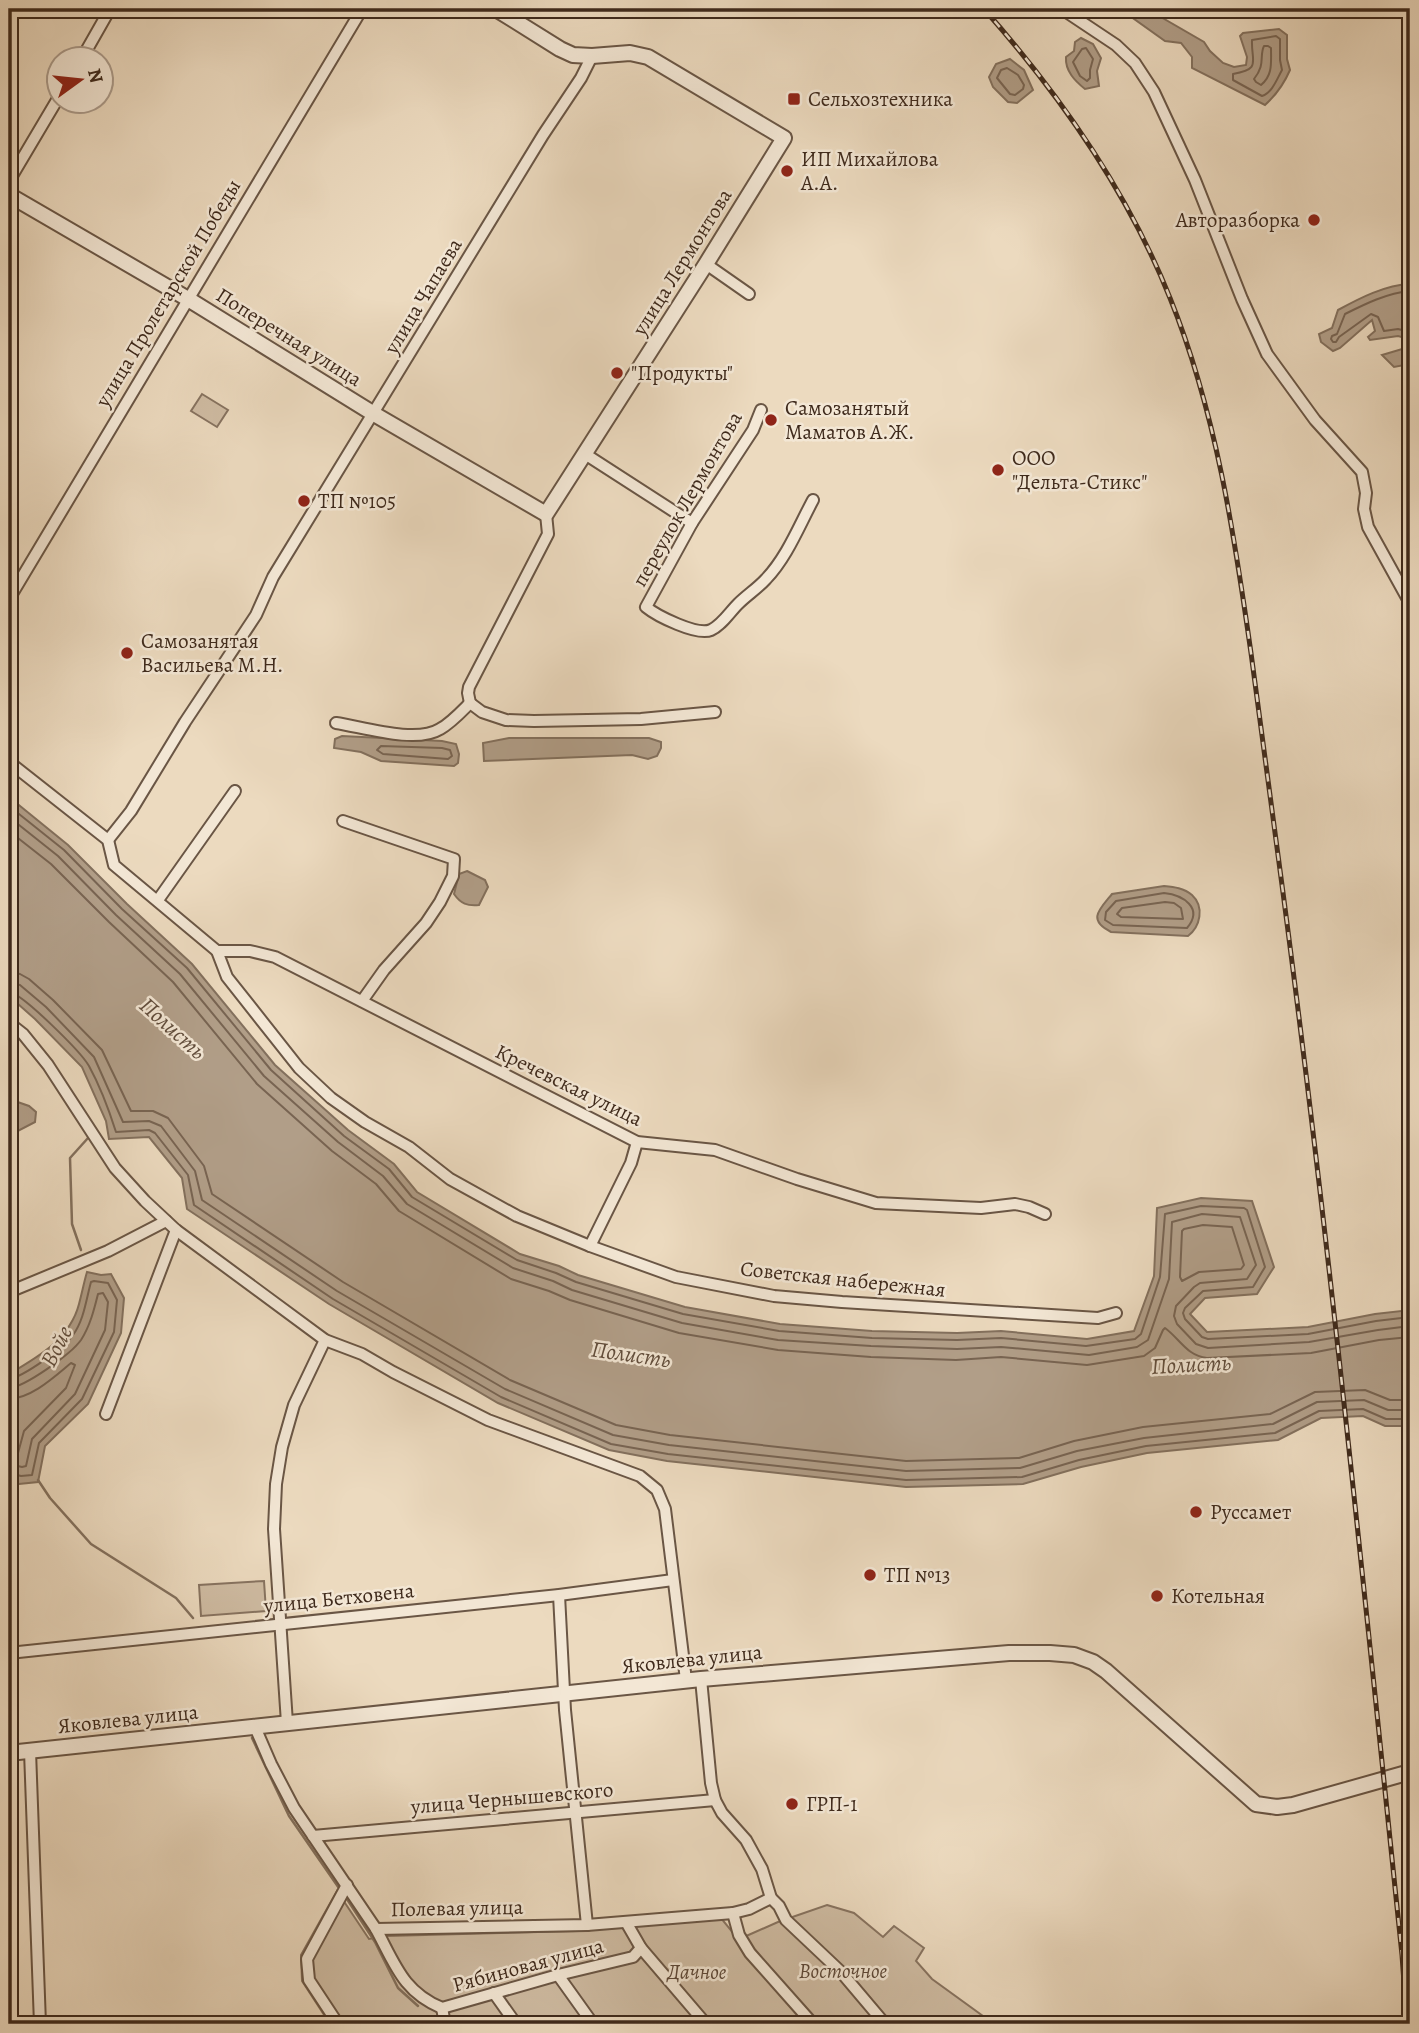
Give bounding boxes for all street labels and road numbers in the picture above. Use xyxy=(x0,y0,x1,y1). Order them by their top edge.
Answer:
street label: улица Пролетарской Победы xyxy=(88,174,247,413)
street label: улица Лермонтова xyxy=(625,183,739,342)
street label: улица Чапаева xyxy=(377,233,469,360)
street label: Поперечная улица xyxy=(211,281,368,393)
street label: переулок Лермонтова xyxy=(625,406,749,592)
street label: Кречевская улица xyxy=(491,1037,647,1133)
street label: Советская набережная xyxy=(739,1254,947,1304)
street label: улица Бетховена xyxy=(261,1576,416,1620)
street label: Яковлева улица xyxy=(620,1638,764,1680)
street label: Яковлева улица xyxy=(56,1698,200,1740)
street label: улица Чернышевского xyxy=(409,1775,614,1821)
street label: Полевая улица xyxy=(390,1893,524,1923)
street label: Рябиновая улица xyxy=(449,1931,607,1999)

